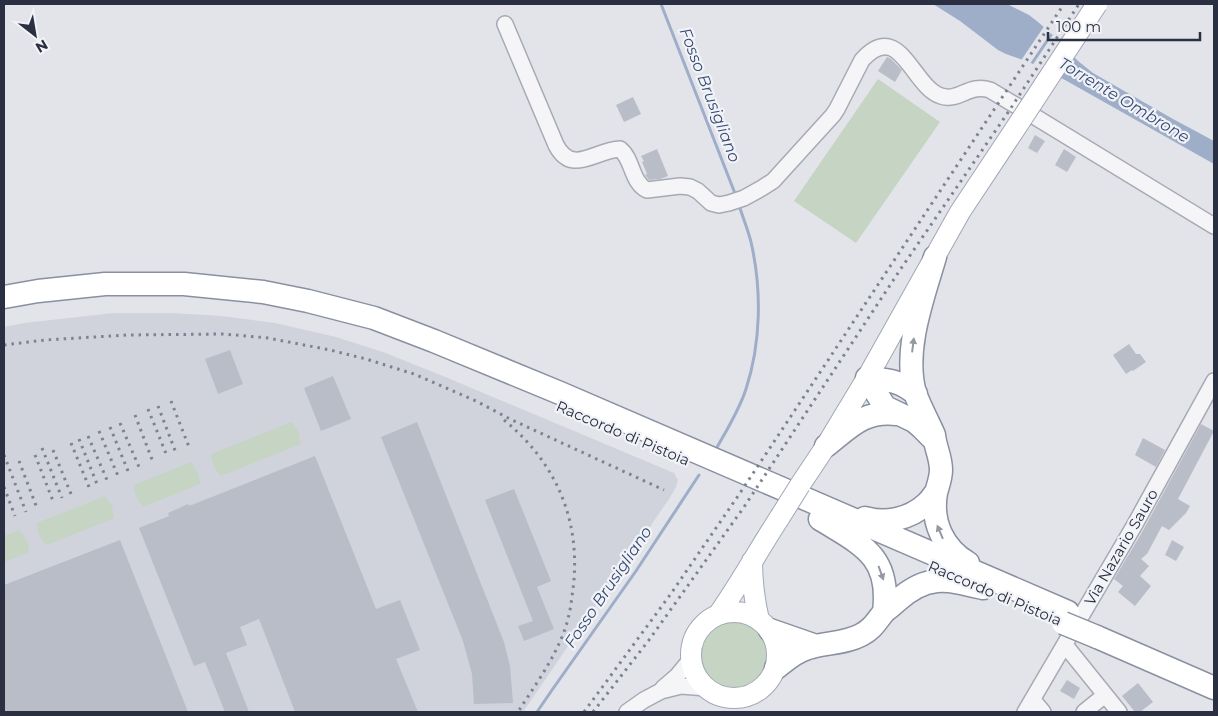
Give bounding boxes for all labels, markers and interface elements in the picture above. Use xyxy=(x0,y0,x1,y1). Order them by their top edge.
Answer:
north arrow xyxy=(10,10,60,60)
scale bar xyxy=(1048,10,1200,42)
text: 100 m xyxy=(1056,17,1101,36)
water label: Fosso Brusigliano xyxy=(676,25,744,165)
text: N xyxy=(32,36,51,57)
water label: Torrente Ombrone xyxy=(1055,53,1193,147)
one-way arrow xyxy=(909,337,917,353)
street label: Raccordo di Pistoia xyxy=(553,396,693,470)
street label: Via Nazario Sauro xyxy=(1080,485,1162,609)
water label: Fosso Brusigliano xyxy=(560,523,656,651)
one-way arrow xyxy=(936,525,944,539)
street label: Raccordo di Pistoia xyxy=(925,556,1065,630)
one-way arrow xyxy=(878,566,886,581)

